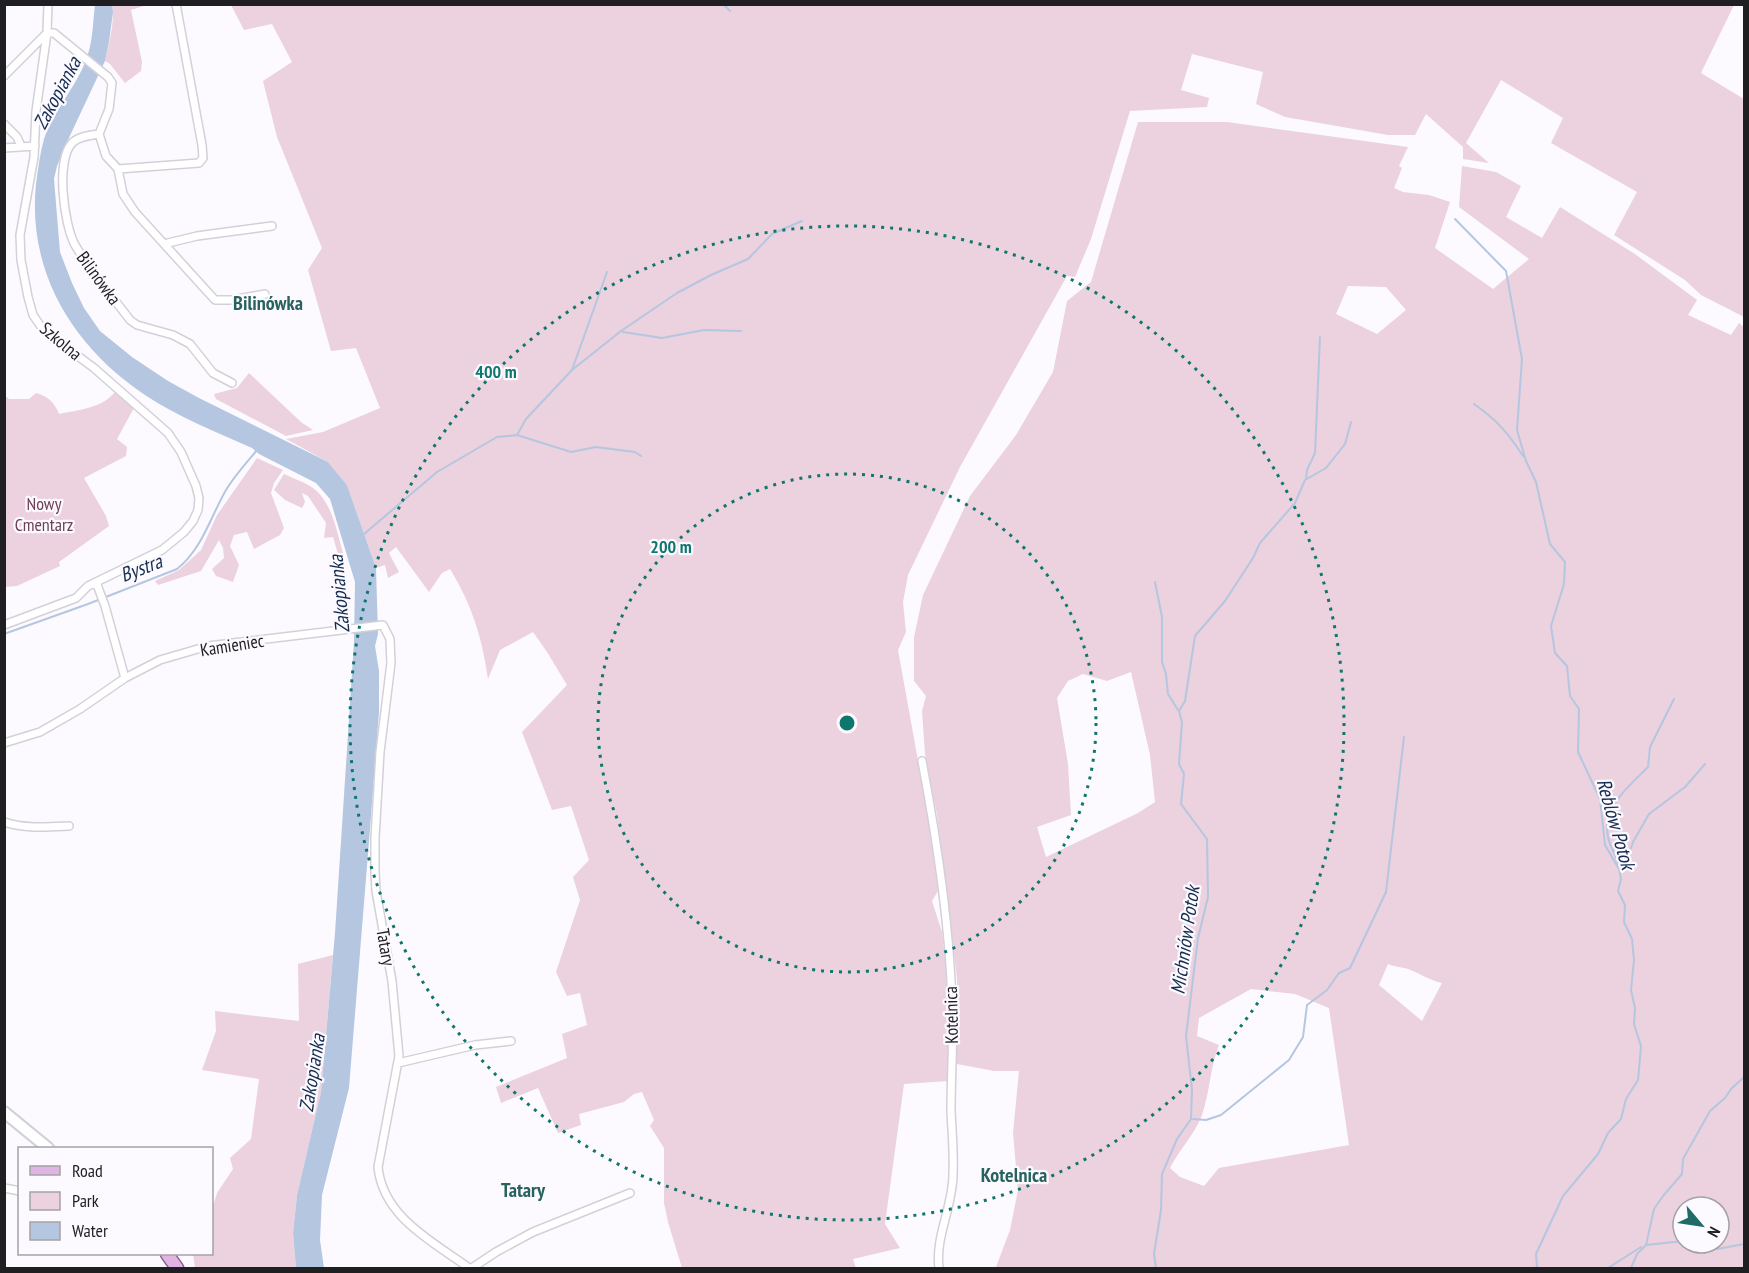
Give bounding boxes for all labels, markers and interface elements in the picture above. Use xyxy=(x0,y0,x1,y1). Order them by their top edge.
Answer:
water label: Zakopianka xyxy=(27,51,87,134)
street label: Bilinówka xyxy=(72,247,126,309)
district label: Bilinówka xyxy=(233,290,303,316)
street label: Szkolna xyxy=(35,317,87,365)
text: 400 m xyxy=(475,360,517,383)
park label: Nowy Cmentarz xyxy=(15,492,73,536)
text: 200 m xyxy=(650,535,692,558)
water label: Bystra xyxy=(116,548,167,588)
water label: Zakopianka xyxy=(323,553,355,634)
street label: Kamieniec xyxy=(198,629,266,661)
centre of rings xyxy=(837,713,857,733)
water label: Reblów Potok xyxy=(1591,776,1642,875)
water label: Michniów Potok xyxy=(1165,882,1206,996)
street label: Tatary xyxy=(371,926,401,968)
street label: Kotelnica xyxy=(939,986,963,1044)
water label: Zakopianka xyxy=(293,1031,331,1114)
legend xyxy=(18,1147,213,1255)
text: Road xyxy=(72,1159,103,1182)
district label: Kotelnica xyxy=(981,1162,1047,1188)
district label: Tatary xyxy=(501,1177,546,1203)
text: Park xyxy=(72,1189,99,1212)
north arrow xyxy=(1671,1195,1731,1255)
text: Water xyxy=(72,1219,108,1242)
text: N xyxy=(1703,1224,1725,1241)

